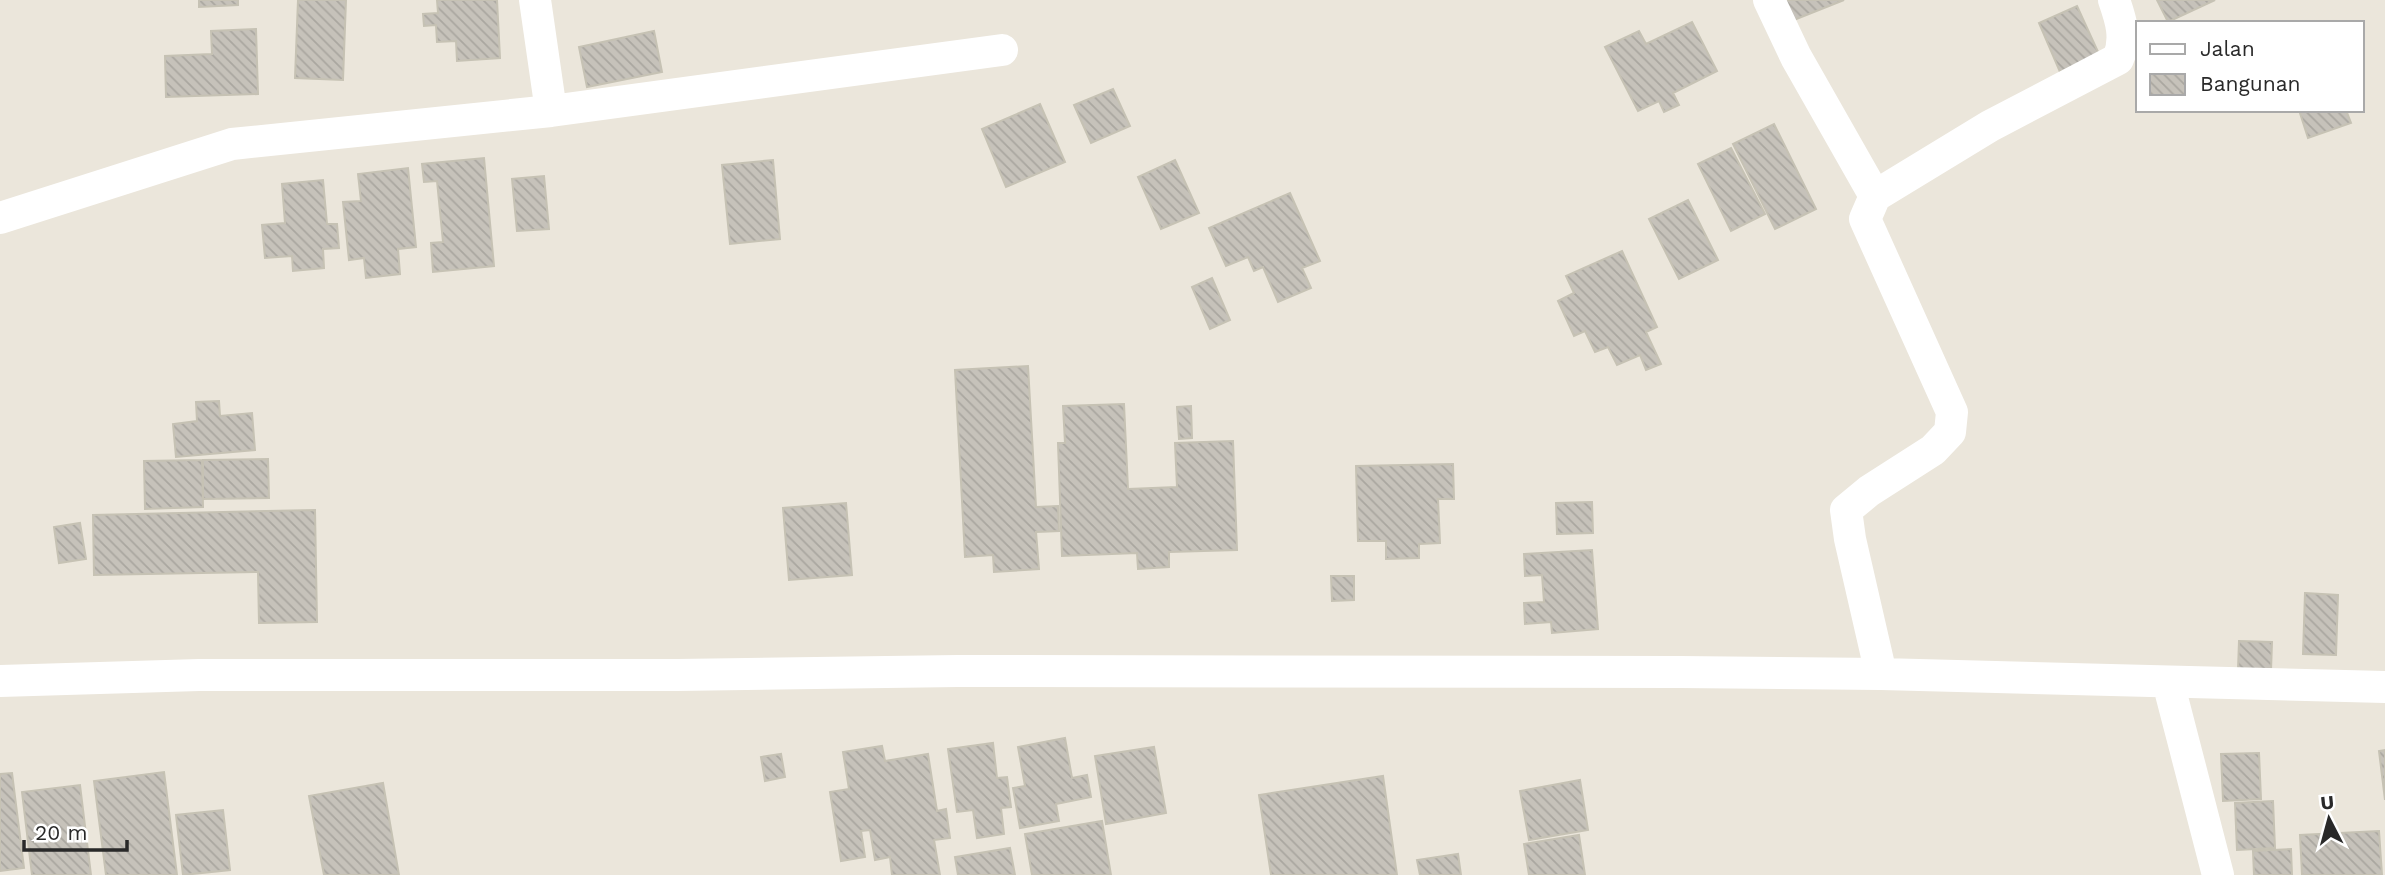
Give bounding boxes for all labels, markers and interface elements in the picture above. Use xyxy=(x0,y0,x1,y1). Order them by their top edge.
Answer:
legend xyxy=(2136,21,2364,112)
text: Jalan xyxy=(2200,36,2255,61)
text: Bangunan xyxy=(2200,71,2301,96)
north arrow xyxy=(2294,784,2364,854)
text: U xyxy=(2319,790,2335,815)
scale bar xyxy=(24,808,128,852)
text: 20 m xyxy=(35,820,87,845)

